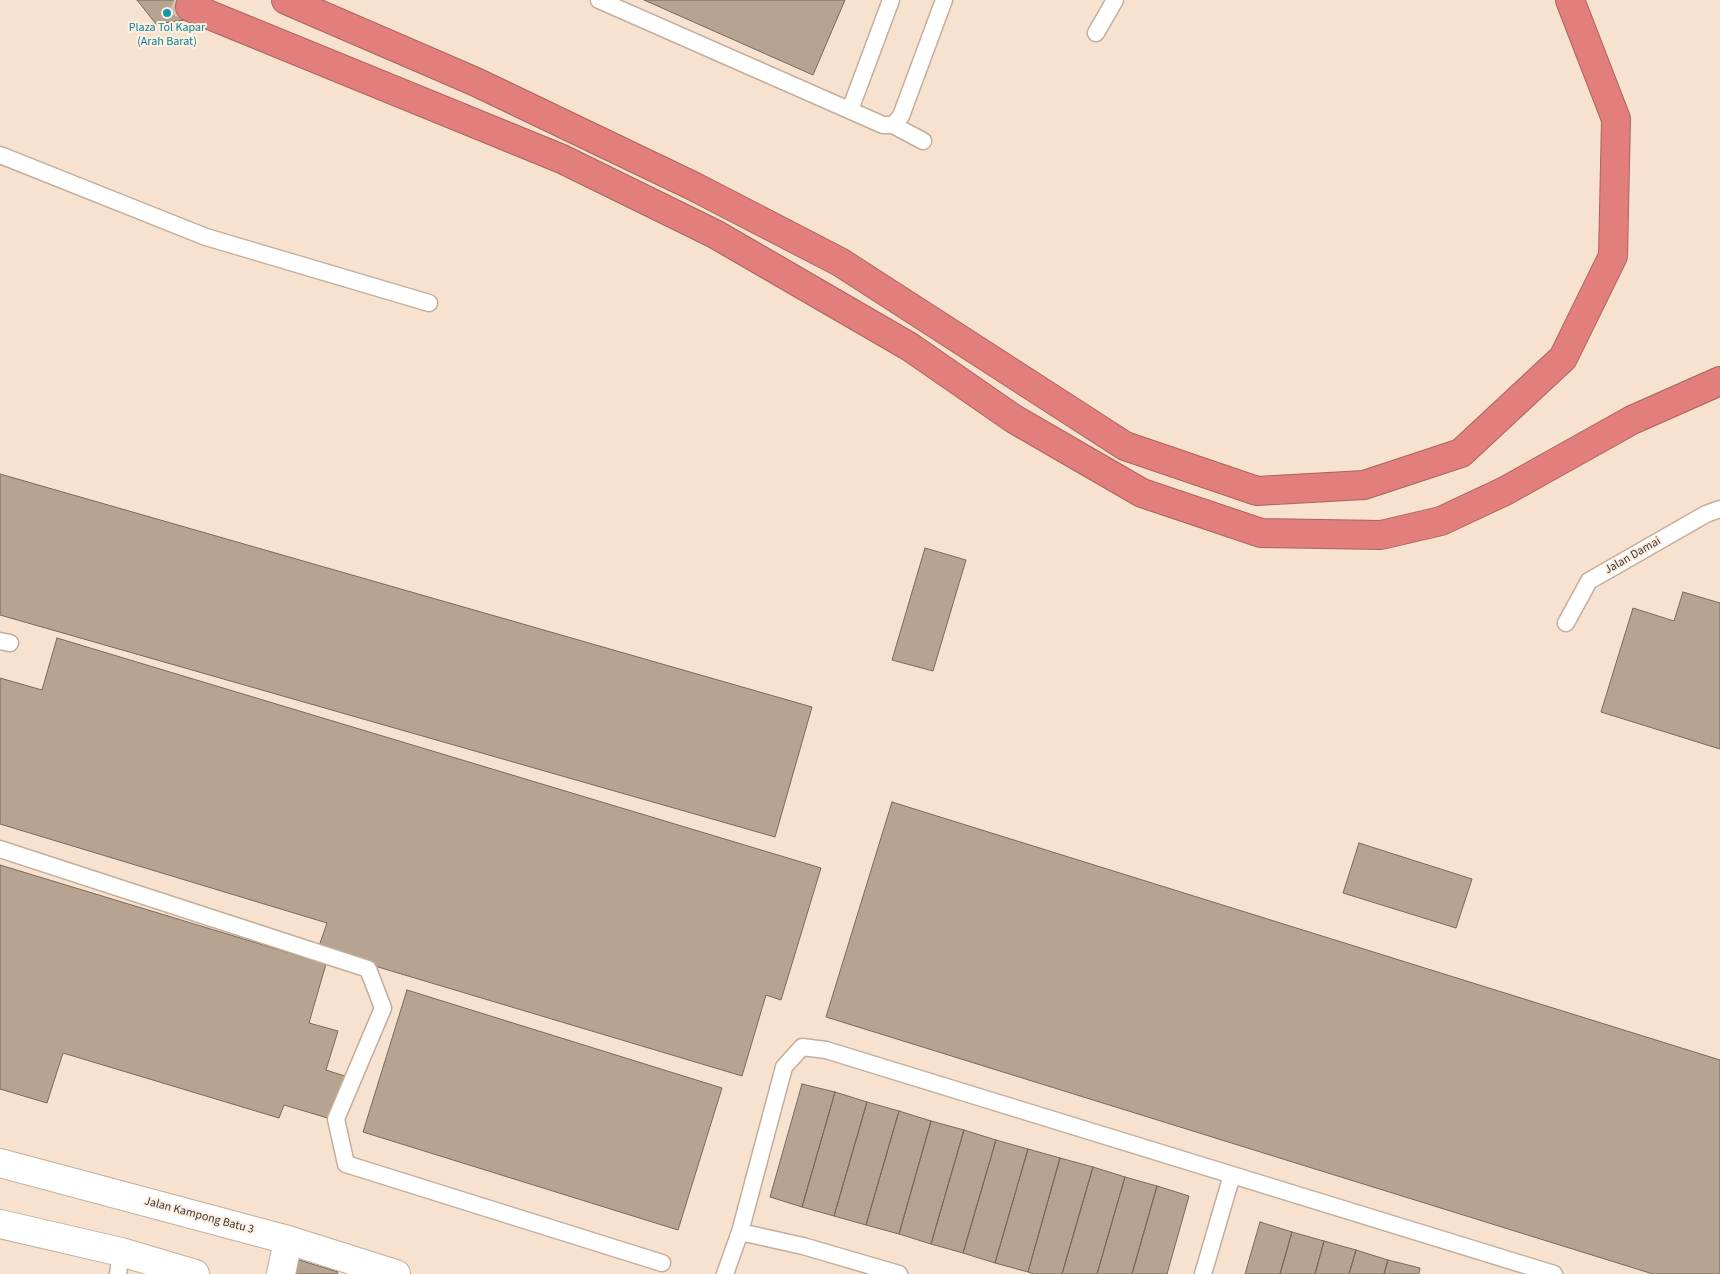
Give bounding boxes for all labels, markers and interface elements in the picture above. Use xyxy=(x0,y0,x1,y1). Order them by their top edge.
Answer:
marker: Plaza Tol Kapar (Arah Barat) xyxy=(161,7,173,19)
place label: Plaza Tol Kapar (Arah Barat) xyxy=(129,21,205,49)
street label: Jalan Damai xyxy=(1602,534,1664,578)
street label: Jalan Kampong Batu 3 xyxy=(143,1194,255,1238)

